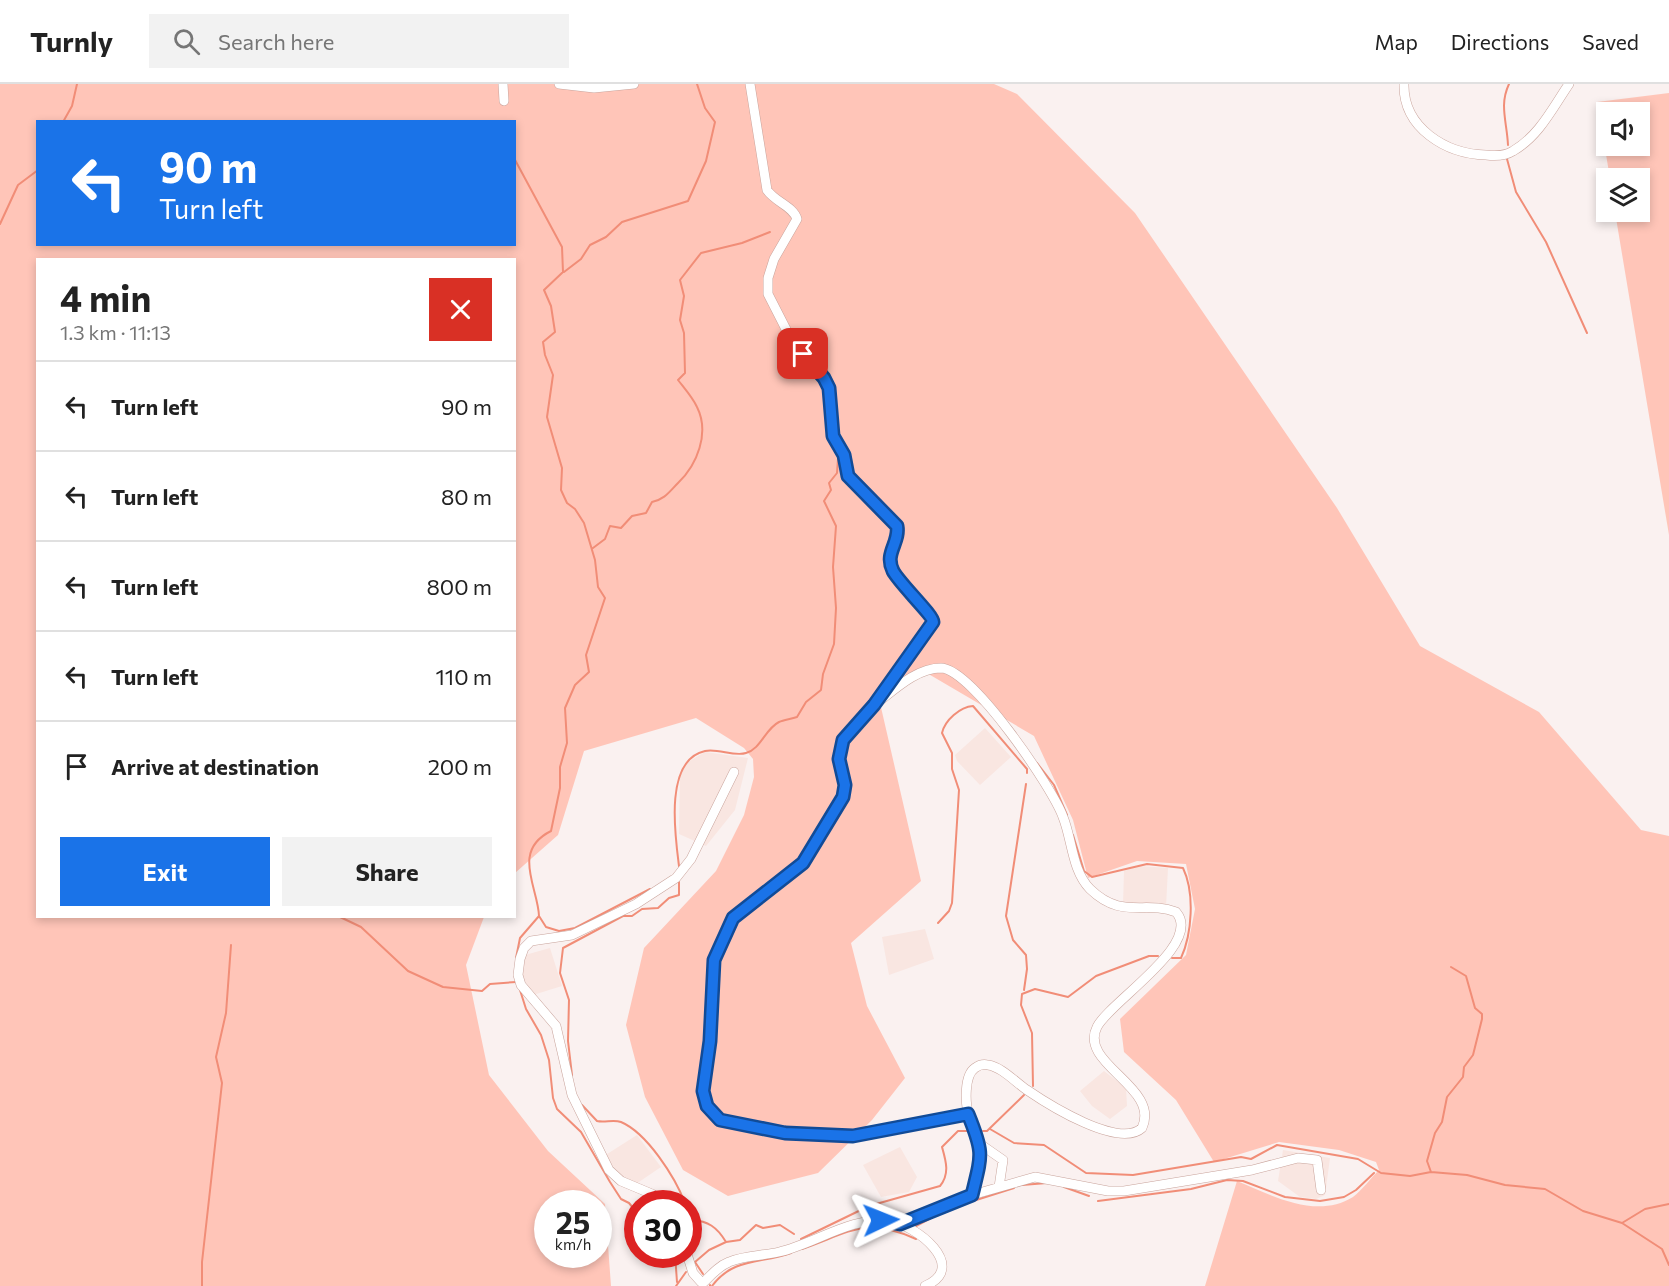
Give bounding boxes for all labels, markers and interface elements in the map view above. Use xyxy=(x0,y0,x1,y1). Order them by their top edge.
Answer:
search box xyxy=(149,14,569,68)
text: Turnly xyxy=(30,24,113,58)
icon: search xyxy=(170,25,203,58)
text: Search here xyxy=(218,28,334,55)
text: Map xyxy=(1375,29,1418,54)
text: Directions xyxy=(1451,29,1549,54)
text: Saved xyxy=(1582,29,1639,54)
map controls xyxy=(1596,102,1650,222)
button: sound xyxy=(1596,102,1650,156)
text: 90 m xyxy=(159,140,258,192)
icon: left xyxy=(60,144,138,222)
button: layers xyxy=(1596,168,1650,222)
text: Turn left xyxy=(159,192,263,225)
text: 4 min xyxy=(60,275,151,319)
button: close xyxy=(429,278,492,341)
text: 1.3 km · 11:13 xyxy=(60,320,171,344)
pin xyxy=(777,328,828,379)
icon: arrive xyxy=(786,337,819,370)
icon: left xyxy=(60,390,93,423)
text: Turn left xyxy=(111,393,198,420)
text: 90 m xyxy=(441,393,492,420)
icon: left xyxy=(60,480,93,513)
text: Turn left xyxy=(111,483,198,510)
text: 80 m xyxy=(441,483,492,510)
icon: left xyxy=(60,570,93,603)
text: Turn left xyxy=(111,573,198,600)
text: 800 m xyxy=(427,573,492,600)
icon: left xyxy=(60,660,93,693)
text: Turn left xyxy=(111,663,198,690)
text: 110 m xyxy=(435,663,492,690)
icon: arrive xyxy=(60,750,93,783)
text: Arrive at destination xyxy=(111,753,319,780)
text: 200 m xyxy=(428,753,492,780)
button: Exit xyxy=(60,837,270,906)
button: Share xyxy=(282,837,492,906)
position arrow xyxy=(849,1188,913,1252)
speed limit sign: 30 xyxy=(624,1190,702,1268)
text: 25 xyxy=(556,1203,590,1240)
text: km/h xyxy=(555,1235,591,1253)

